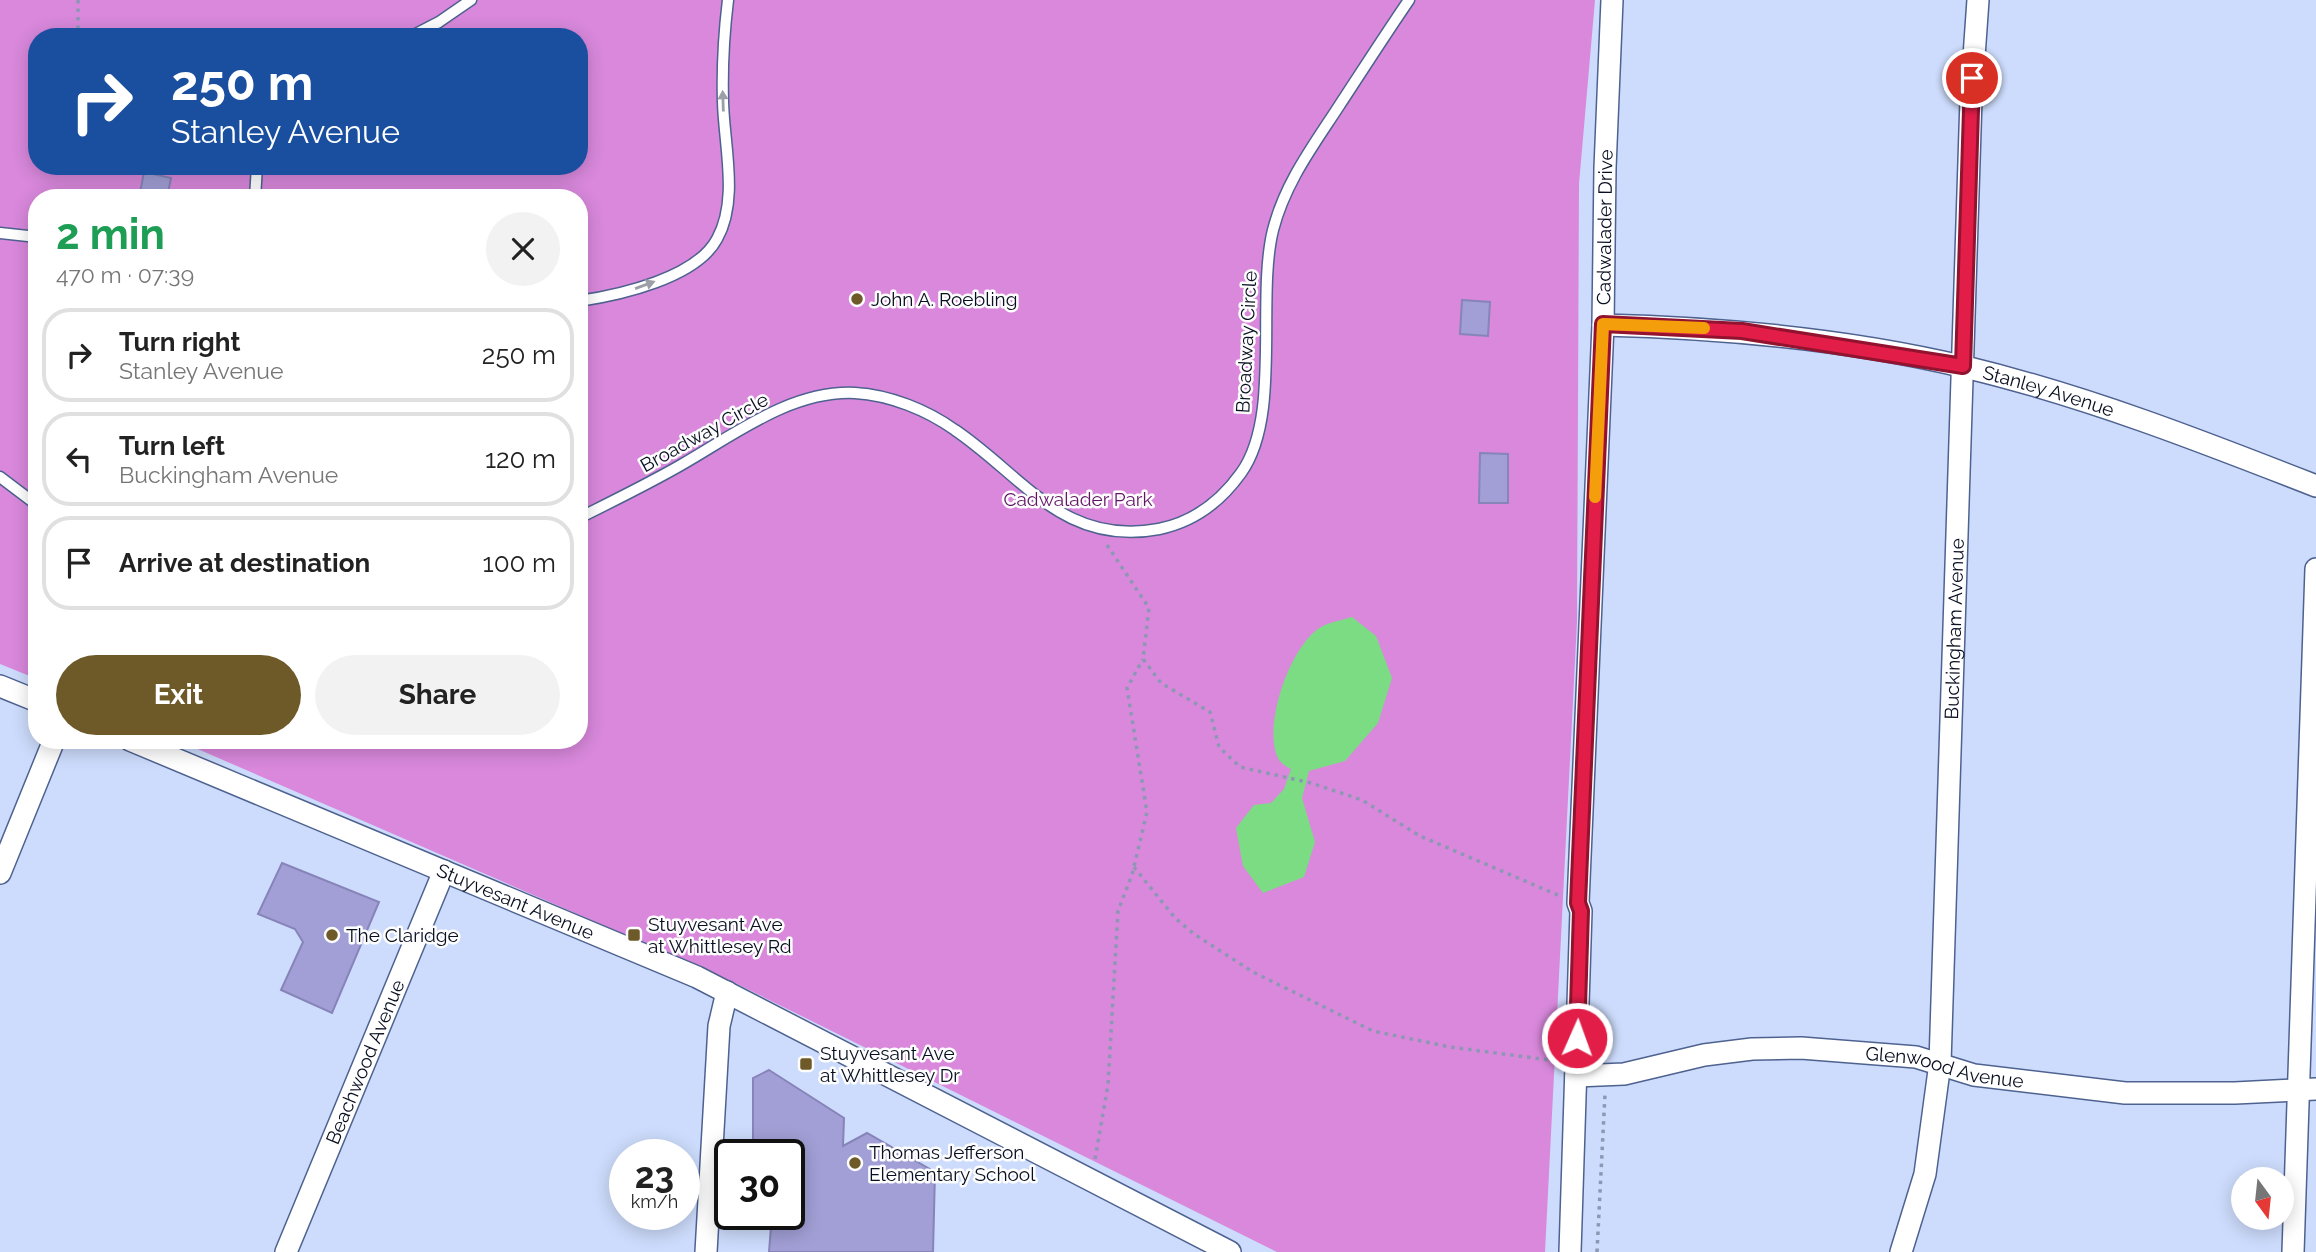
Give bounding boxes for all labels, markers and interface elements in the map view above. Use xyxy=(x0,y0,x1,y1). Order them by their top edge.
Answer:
pin xyxy=(1942,48,2002,108)
text: 250 m xyxy=(171,54,313,111)
icon: right xyxy=(56,56,147,147)
icon: arrive xyxy=(1953,59,1991,97)
one-way arrow xyxy=(717,89,729,111)
text: Stanley Avenue xyxy=(171,113,400,150)
street label: Cadwalader Drive xyxy=(1592,149,1617,305)
text: 2 min xyxy=(56,210,165,259)
button: close xyxy=(486,212,560,286)
text: 470 m · 07:39 xyxy=(56,261,194,288)
street label: Broadway Circle xyxy=(1231,270,1261,414)
one-way arrow xyxy=(635,279,656,290)
place label: John A. Roebling xyxy=(871,288,1017,310)
marker: John A. Roebling xyxy=(849,291,865,307)
text: Turn right xyxy=(119,327,240,357)
icon: right xyxy=(60,336,98,374)
text: 250 m xyxy=(482,340,556,370)
text: Stanley Avenue xyxy=(119,357,284,384)
street label: Stanley Avenue xyxy=(1981,361,2117,421)
street label: Broadway Circle xyxy=(636,388,772,476)
text: Turn left xyxy=(119,431,225,461)
icon: left xyxy=(60,440,98,478)
text: 120 m xyxy=(485,444,556,474)
text: Buckingham Avenue xyxy=(119,461,338,488)
park label: Cadwalader Park xyxy=(1003,488,1153,510)
street label: Buckingham Avenue xyxy=(1940,538,1968,720)
icon: arrive xyxy=(60,544,98,582)
text: Arrive at destination xyxy=(119,548,370,578)
text: 100 m xyxy=(483,548,556,578)
button: Exit xyxy=(56,655,301,735)
button: Share xyxy=(315,655,560,735)
street label: Stuyvesant Avenue xyxy=(434,859,597,944)
place label: Stuyvesant Ave at Whittlesey Rd xyxy=(648,913,792,957)
place label: The Claridge xyxy=(346,924,459,946)
marker: The Claridge xyxy=(324,927,340,943)
marker: Stuyvesant Ave at Whittlesey Rd xyxy=(626,927,642,943)
street label: Beachwood Avenue xyxy=(321,976,409,1147)
position arrow xyxy=(1540,1001,1614,1075)
place label: Stuyvesant Ave at Whittlesey Dr xyxy=(820,1042,960,1086)
street label: Glenwood Avenue xyxy=(1865,1042,2025,1092)
marker: Stuyvesant Ave at Whittlesey Dr xyxy=(798,1056,814,1072)
speed limit sign: 30 xyxy=(714,1139,805,1230)
place label: Thomas Jefferson Elementary School xyxy=(869,1141,1036,1185)
text: 23 xyxy=(635,1155,674,1196)
marker: Thomas Jefferson Elementary School xyxy=(847,1155,863,1171)
north arrow xyxy=(2231,1167,2294,1230)
map controls xyxy=(2231,1167,2294,1230)
text: km/h xyxy=(631,1191,678,1212)

